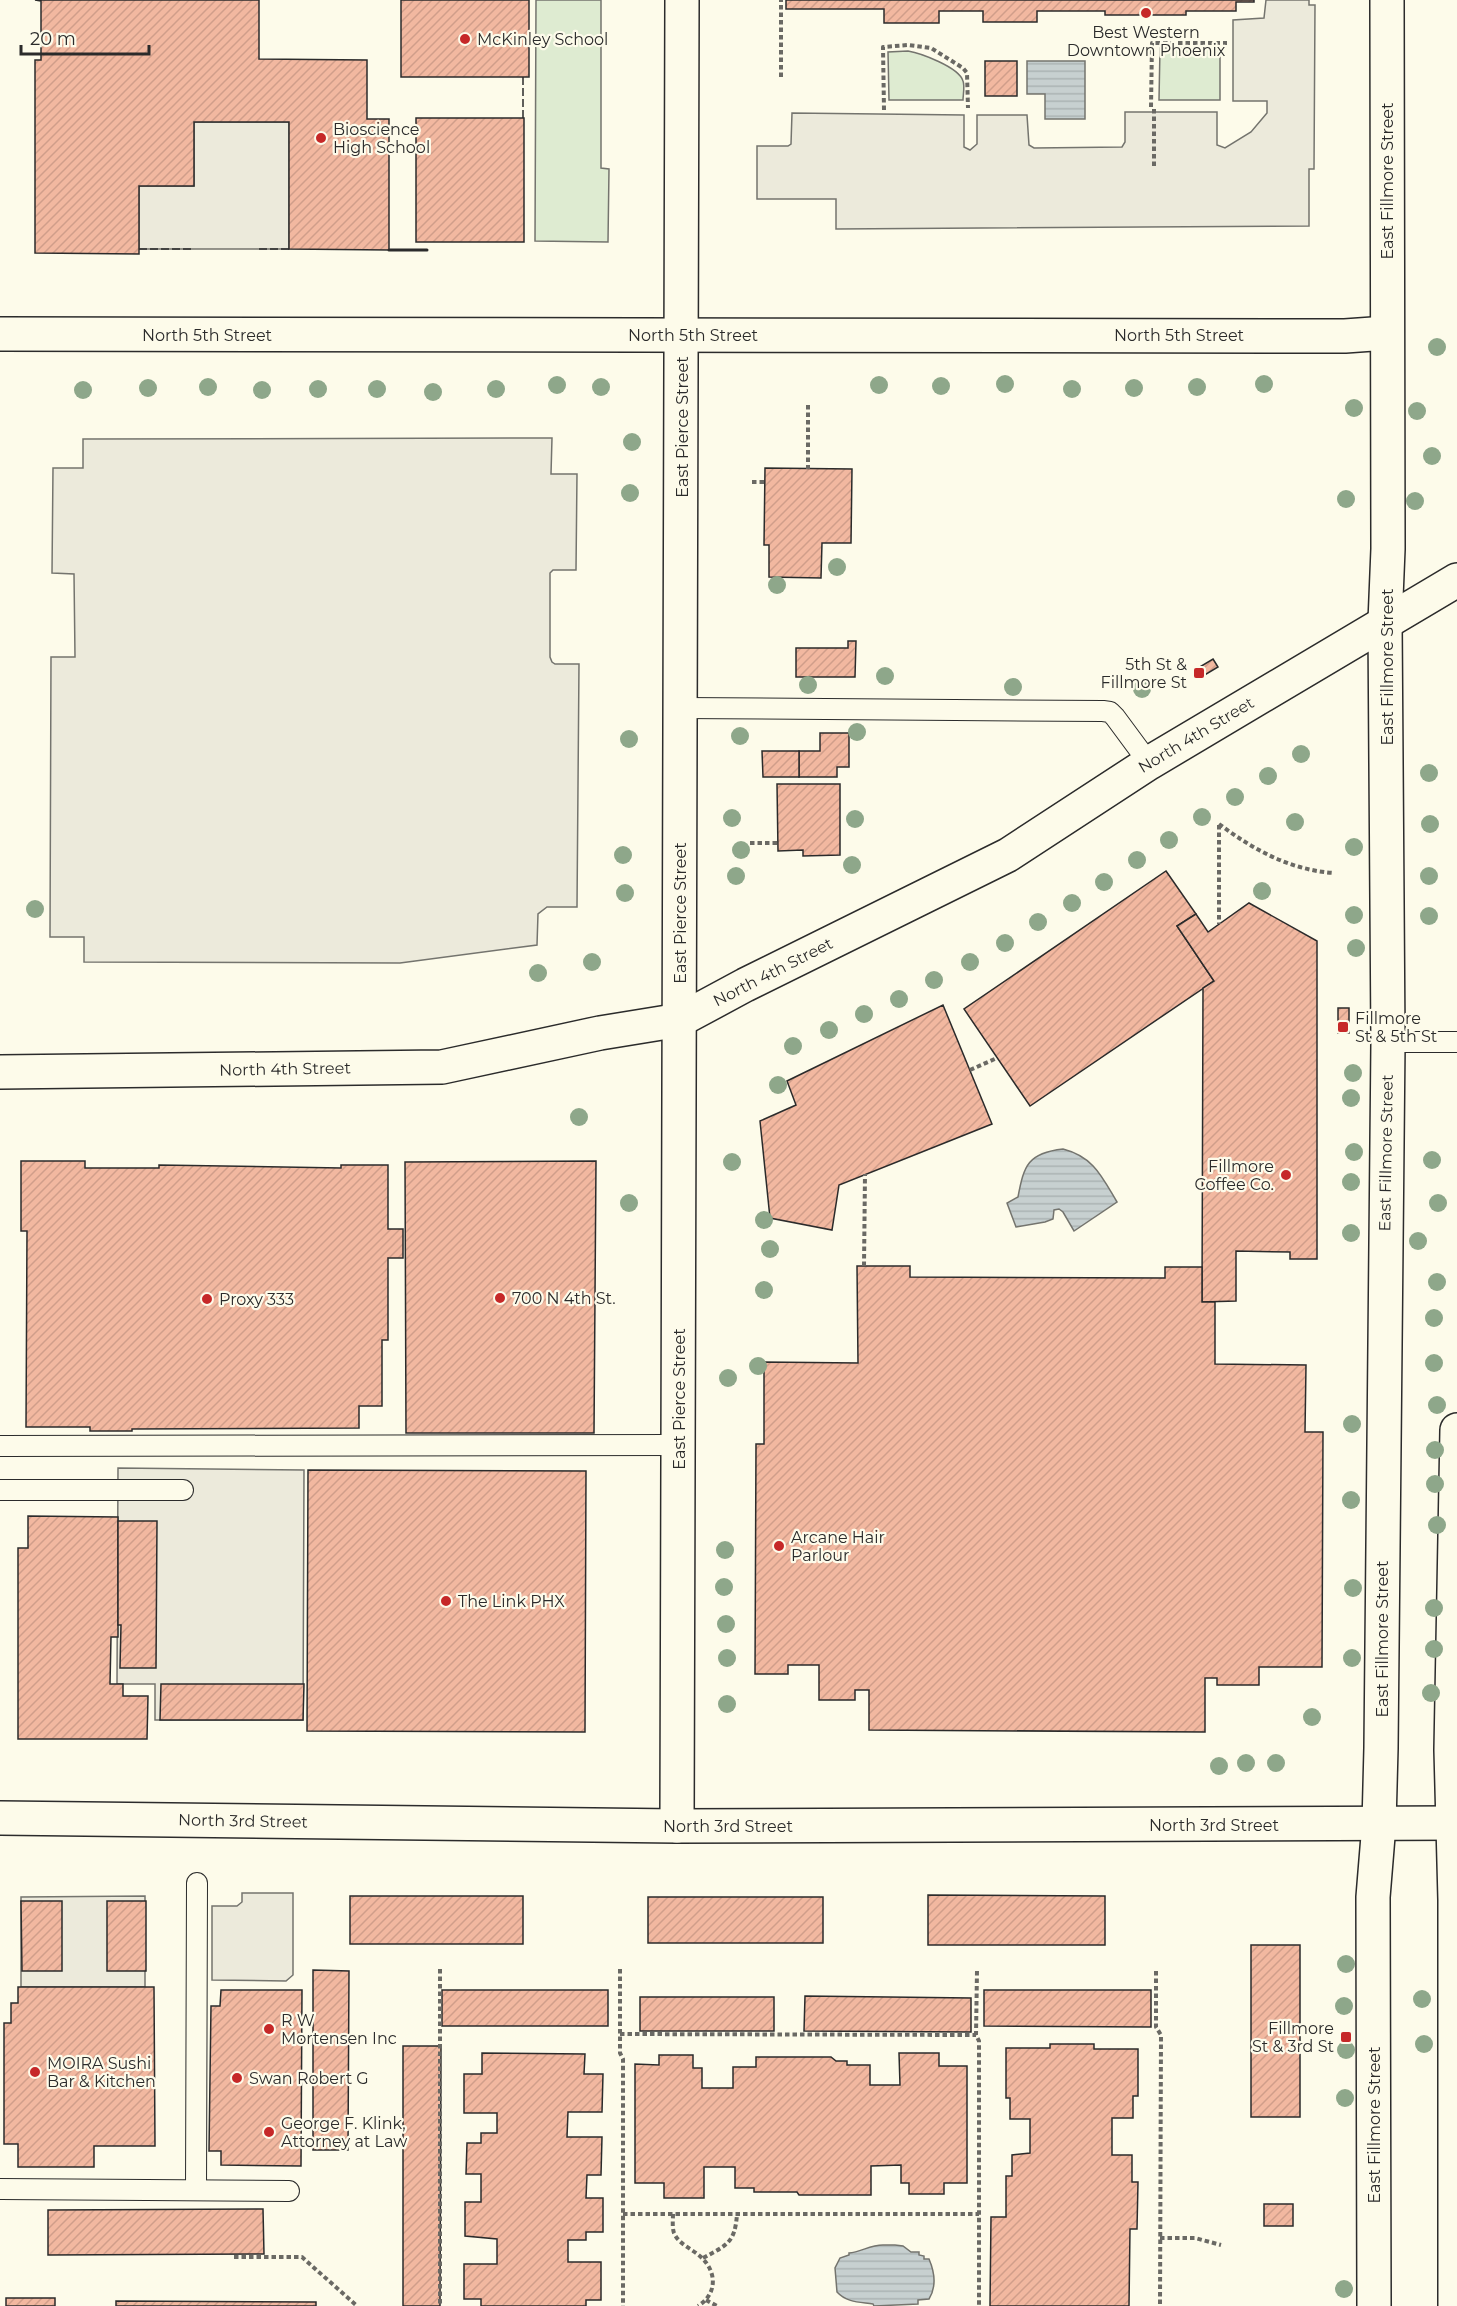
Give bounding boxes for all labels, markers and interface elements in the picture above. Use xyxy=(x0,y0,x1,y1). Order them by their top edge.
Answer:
marker: Best Western Downtown Phoenix xyxy=(1139,6,1153,20)
scale bar xyxy=(21,18,148,56)
place label: Best Western Downtown Phoenix xyxy=(1067,23,1226,60)
text: 20 m xyxy=(30,28,76,50)
place label: McKinley School xyxy=(477,30,608,49)
marker: McKinley School xyxy=(458,32,472,46)
street label: East Fillmore Street xyxy=(1378,102,1397,260)
place label: Bioscience High School xyxy=(333,120,430,157)
marker: Bioscience High School xyxy=(314,131,328,145)
street label: North 5th Street xyxy=(142,326,273,345)
street label: North 5th Street xyxy=(628,326,759,345)
street label: North 5th Street xyxy=(1114,326,1245,345)
street label: East Pierce Street xyxy=(673,356,692,498)
street label: East Fillmore Street xyxy=(1378,588,1397,746)
place label: 5th St & Fillmore St xyxy=(1101,655,1188,692)
marker: 5th St & Fillmore St xyxy=(1192,666,1206,680)
street label: North 4th Street xyxy=(1135,693,1258,777)
street label: East Pierce Street xyxy=(671,842,690,984)
street label: North 4th Street xyxy=(710,933,836,1010)
place label: Fillmore St & 5th St xyxy=(1355,1009,1438,1046)
marker: Fillmore St & 5th St xyxy=(1336,1020,1350,1034)
street label: North 4th Street xyxy=(219,1058,351,1080)
street label: East Fillmore Street xyxy=(1375,1074,1397,1232)
place label: Fillmore Coffee Co. xyxy=(1195,1157,1274,1194)
marker: Fillmore Coffee Co. xyxy=(1279,1168,1293,1182)
place label: 700 N 4th St. xyxy=(512,1289,616,1308)
place label: Proxy 333 xyxy=(219,1290,294,1309)
marker: 700 N 4th St. xyxy=(493,1291,507,1305)
marker: Proxy 333 xyxy=(200,1292,214,1306)
street label: East Pierce Street xyxy=(670,1328,689,1470)
place label: Arcane Hair Parlour xyxy=(791,1528,885,1565)
marker: Arcane Hair Parlour xyxy=(772,1539,786,1553)
street label: East Fillmore Street xyxy=(1373,1560,1392,1718)
place label: The Link PHX xyxy=(458,1592,565,1611)
marker: The Link PHX xyxy=(439,1594,453,1608)
street label: North 3rd Street xyxy=(178,1810,309,1832)
street label: North 3rd Street xyxy=(1149,1816,1279,1835)
street label: North 3rd Street xyxy=(663,1817,793,1836)
place label: R W Mortensen Inc xyxy=(281,2011,397,2048)
place label: Fillmore St & 3rd St xyxy=(1252,2019,1334,2056)
marker: R W Mortensen Inc xyxy=(262,2022,276,2036)
marker: Fillmore St & 3rd St xyxy=(1339,2030,1353,2044)
street label: East Fillmore Street xyxy=(1365,2046,1384,2204)
place label: MOIRA Sushi Bar & Kitchen xyxy=(47,2054,156,2091)
marker: MOIRA Sushi Bar & Kitchen xyxy=(28,2065,42,2079)
place label: Swan Robert G xyxy=(249,2069,369,2088)
marker: Swan Robert G xyxy=(230,2071,244,2085)
place label: George F. Klink, Attorney at Law xyxy=(281,2114,407,2151)
marker: George F. Klink, Attorney at Law xyxy=(262,2125,276,2139)

